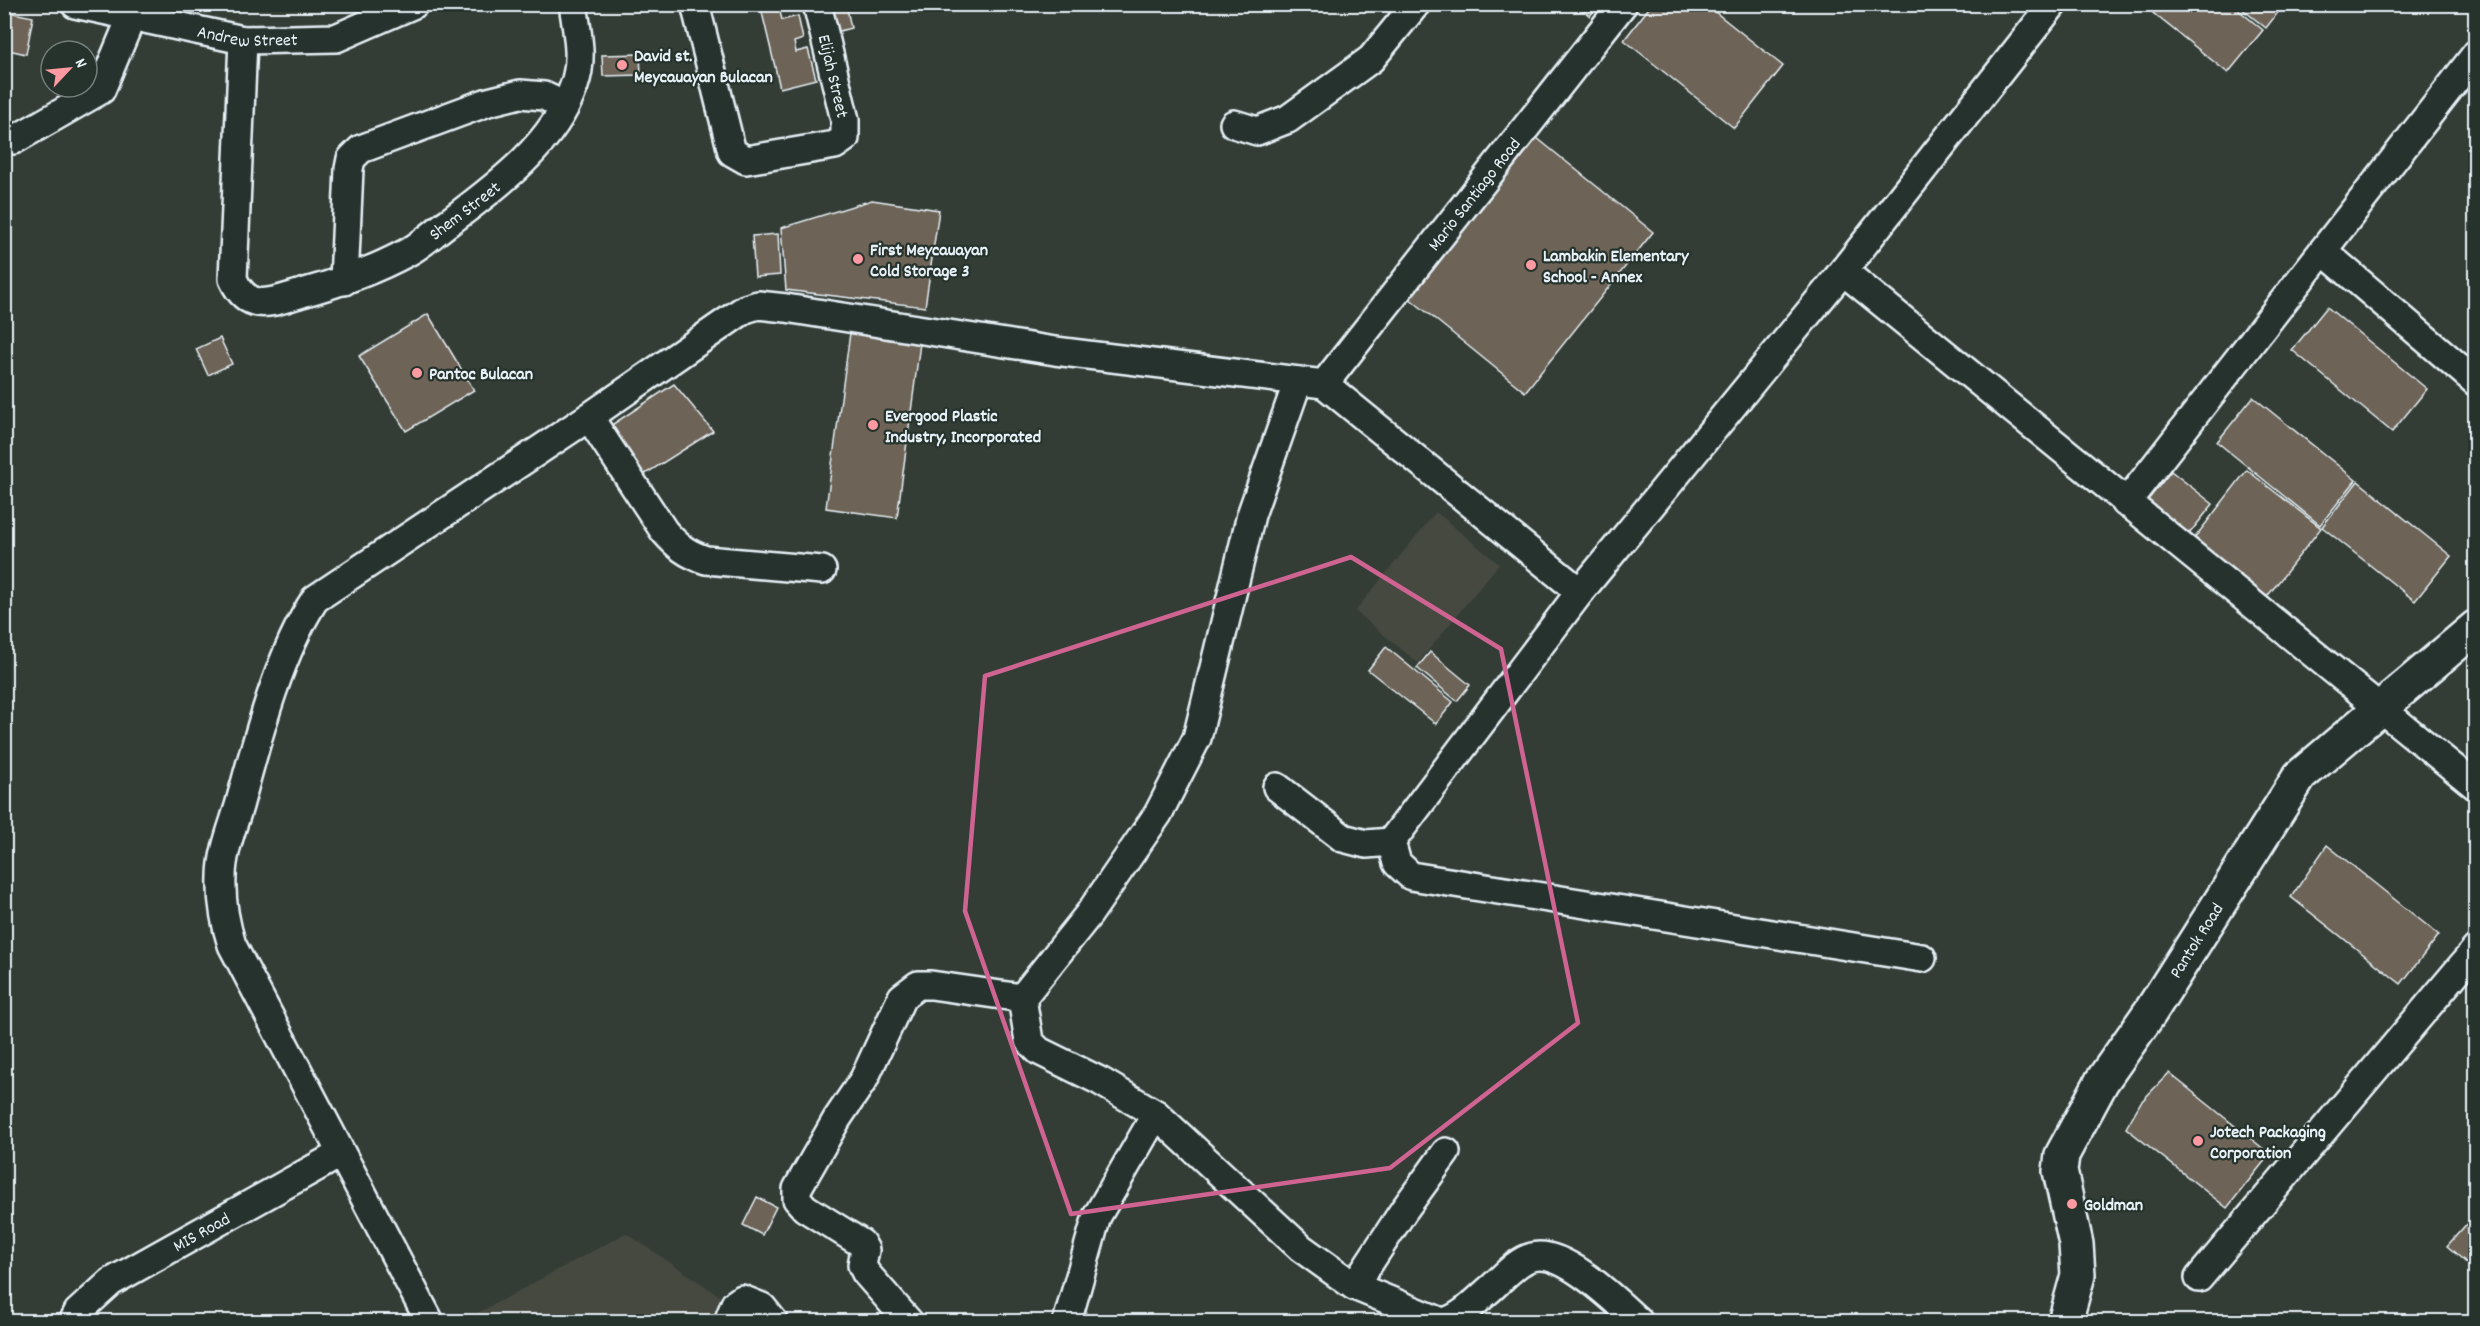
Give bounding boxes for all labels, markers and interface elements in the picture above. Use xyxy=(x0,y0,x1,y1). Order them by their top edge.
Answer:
street label: Andrew Street xyxy=(195,21,298,55)
street label: Elijah Street xyxy=(810,32,853,121)
north arrow xyxy=(39,39,99,99)
place label: David st. Meycauayan Bulacan xyxy=(634,45,773,91)
text: N xyxy=(68,55,92,72)
marker: David st. Meycauayan Bulacan xyxy=(615,58,629,72)
street label: Mario Santiago Road xyxy=(1423,133,1528,257)
street label: Shem Street xyxy=(425,176,507,248)
place label: First Meycauayan Cold Storage 3 xyxy=(870,239,988,285)
place label: Lambakin Elementary School - Annex xyxy=(1543,245,1689,291)
marker: First Meycauayan Cold Storage 3 xyxy=(851,252,865,266)
marker: Lambakin Elementary School - Annex xyxy=(1524,258,1538,272)
place label: Pantoc Bulacan xyxy=(429,363,533,388)
marker: Pantoc Bulacan xyxy=(410,366,424,380)
place label: Evergood Plastic Industry, Incorporated xyxy=(885,405,1041,451)
marker: Evergood Plastic Industry, Incorporated xyxy=(866,418,880,432)
street label: Pantok Road xyxy=(2165,899,2231,984)
place label: Jotech Packaging Corporation xyxy=(2210,1121,2326,1167)
marker: Jotech Packaging Corporation xyxy=(2191,1134,2205,1148)
place label: Goldman xyxy=(2084,1194,2143,1219)
marker: Goldman xyxy=(2065,1197,2079,1211)
street label: MIS Road xyxy=(169,1208,235,1260)

